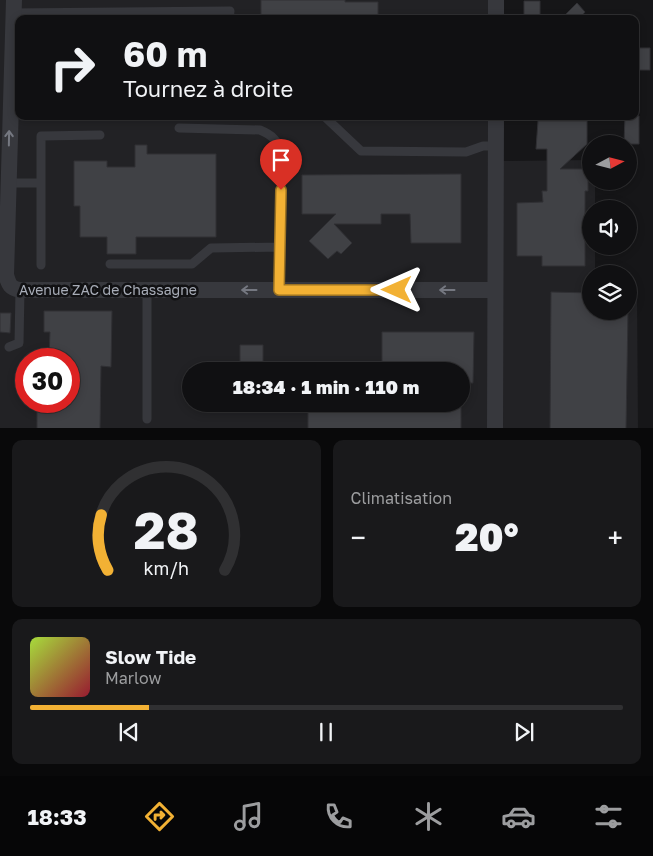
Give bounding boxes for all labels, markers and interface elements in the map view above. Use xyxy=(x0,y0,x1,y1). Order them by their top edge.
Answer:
text: 60 m xyxy=(123,33,207,75)
icon: right xyxy=(40,35,105,100)
text: Tournez à droite xyxy=(123,75,293,102)
one-way arrow xyxy=(4,130,14,146)
north arrow xyxy=(582,135,638,190)
map controls xyxy=(582,135,637,320)
pin xyxy=(260,139,302,190)
icon: arrive xyxy=(267,146,295,174)
button: sound xyxy=(582,200,637,255)
position arrow xyxy=(370,263,422,315)
button: layers xyxy=(582,265,637,320)
street label: Avenue ZAC de Chassagne xyxy=(19,281,197,298)
one-way arrow xyxy=(241,285,258,295)
one-way arrow xyxy=(439,285,455,295)
speed limit sign: 30 xyxy=(15,348,80,413)
text: 18:34 · 1 min · 110 m xyxy=(233,375,419,398)
text: Climatisation xyxy=(351,488,452,508)
text: 28 xyxy=(134,498,199,560)
text: 20° xyxy=(455,514,518,559)
text: − xyxy=(351,521,366,554)
text: + xyxy=(608,521,623,554)
text: km/h xyxy=(144,557,189,579)
text: Slow Tide xyxy=(105,645,196,668)
text: Marlow xyxy=(105,668,161,688)
icon: previous xyxy=(115,718,143,746)
icon: pause xyxy=(312,718,340,746)
icon: next xyxy=(510,718,538,746)
icon: directions xyxy=(142,799,177,834)
icon: music xyxy=(231,799,266,834)
icon: phone xyxy=(321,799,356,834)
icon: climate xyxy=(411,799,446,834)
icon: car xyxy=(501,799,536,834)
icon: filters xyxy=(591,799,626,834)
text: 18:33 xyxy=(27,803,87,830)

